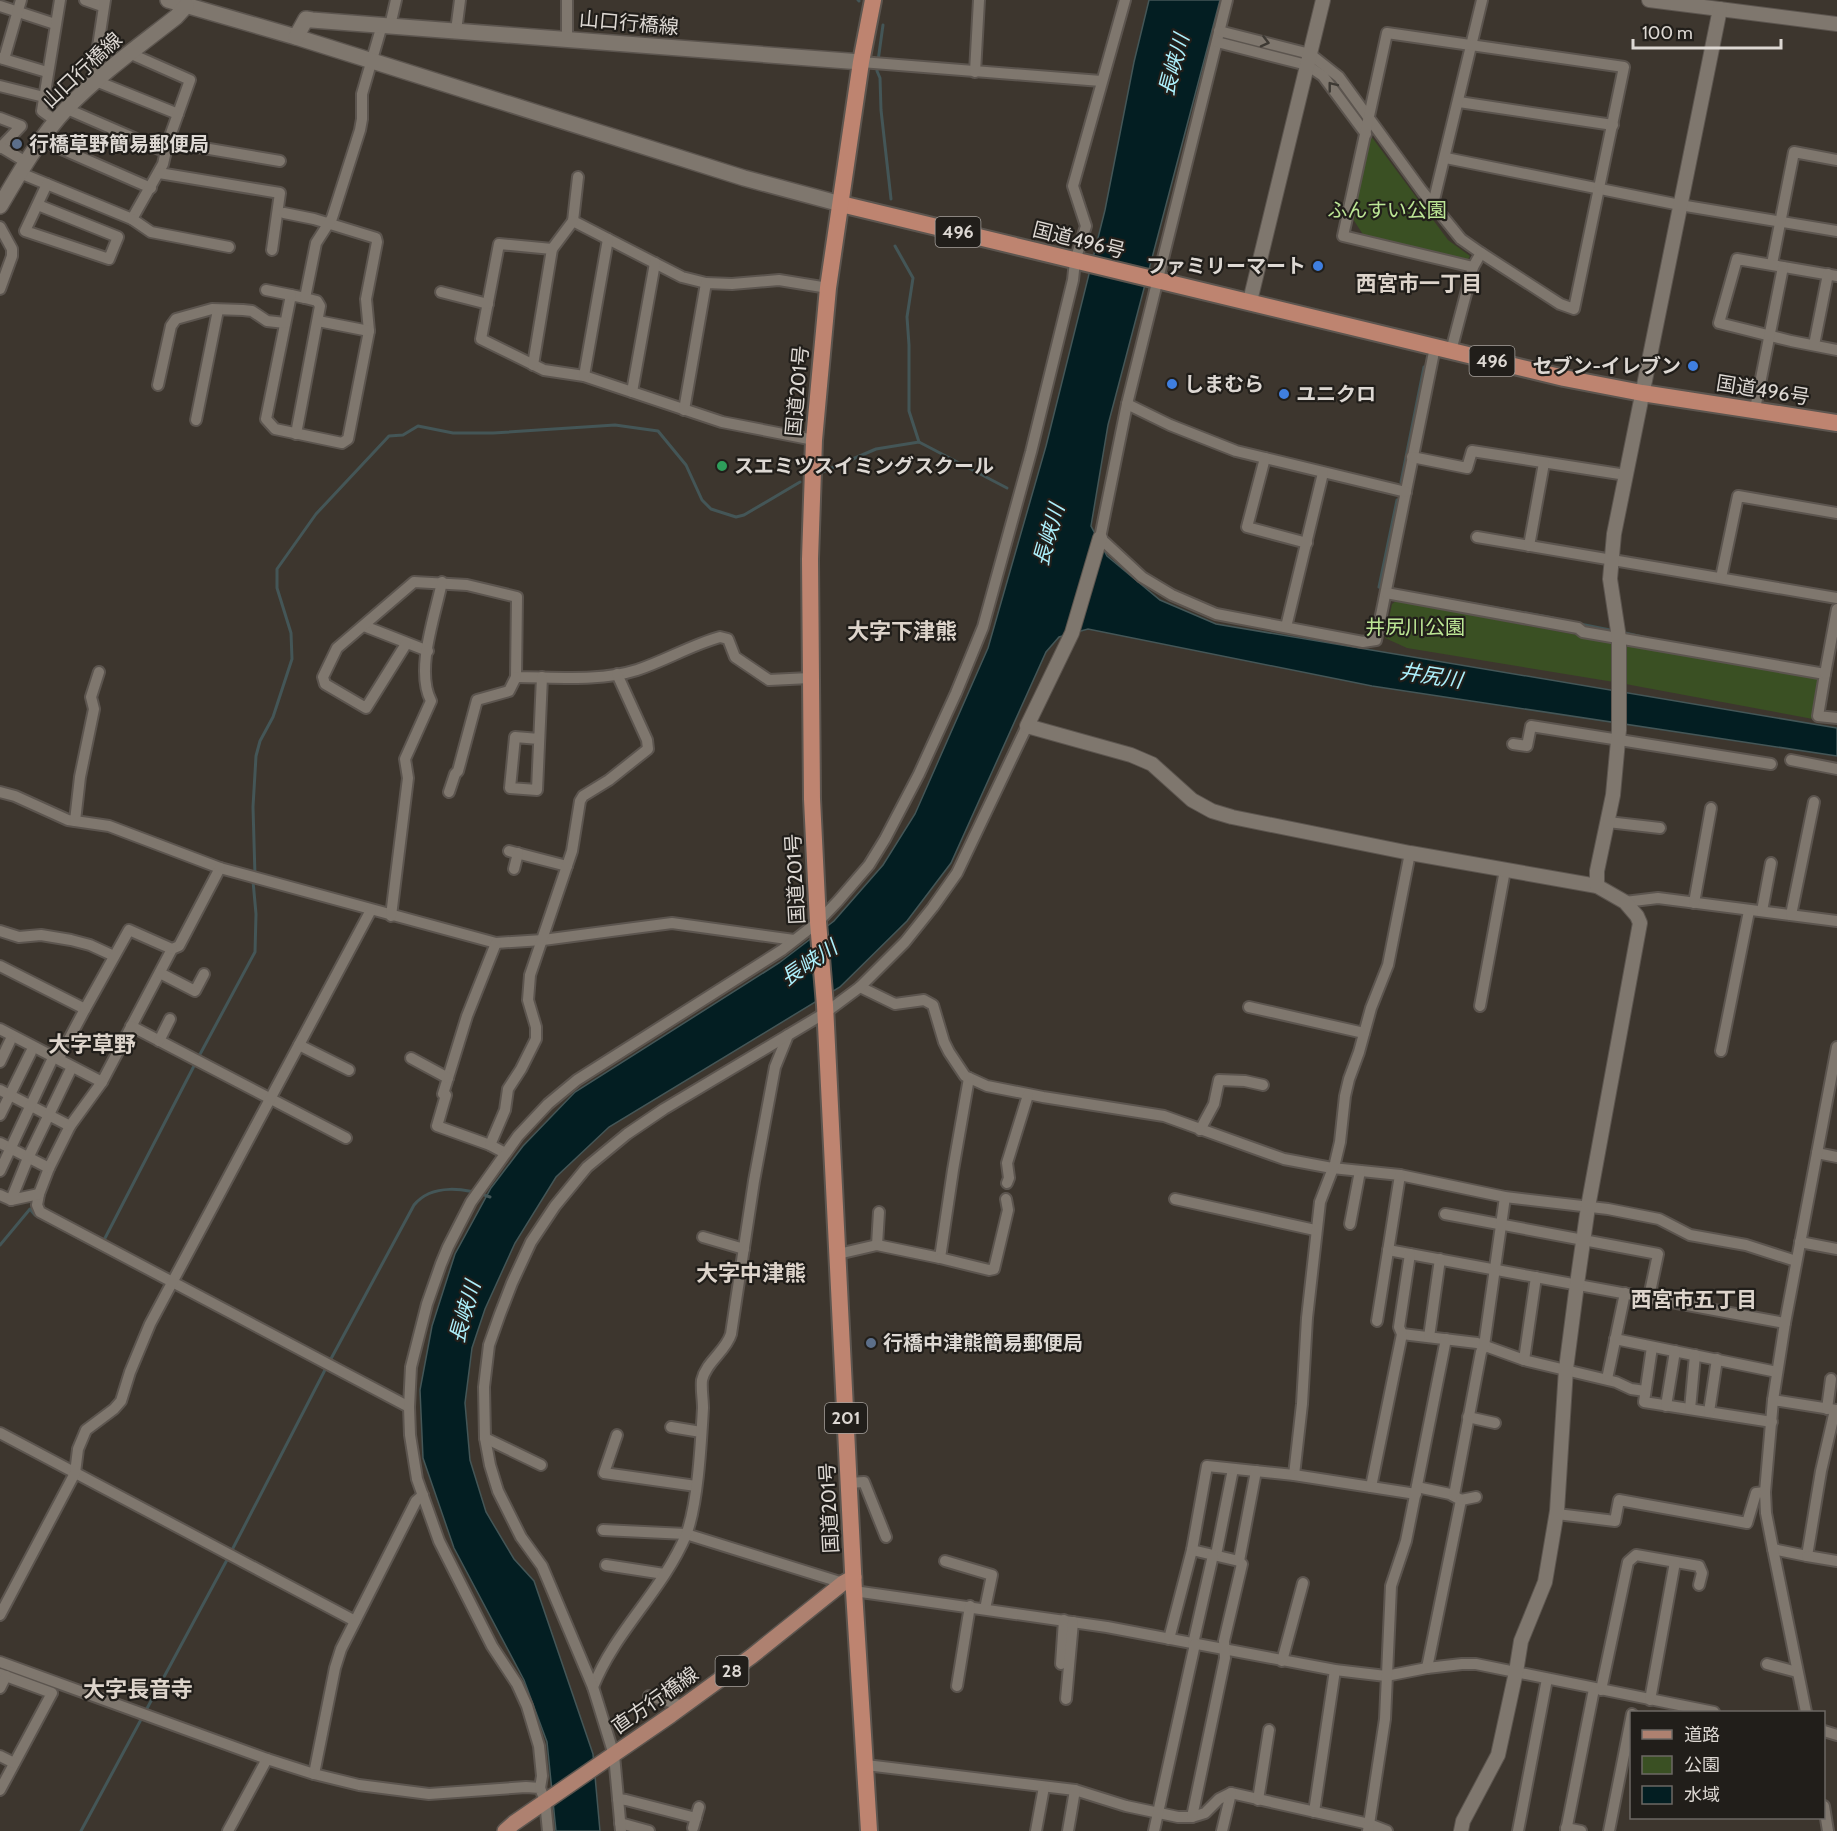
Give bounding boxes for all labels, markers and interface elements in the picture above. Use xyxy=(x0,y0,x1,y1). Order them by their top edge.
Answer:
street label: 山口行橋線 xyxy=(578,7,680,39)
scale bar xyxy=(1633,12,1782,50)
text: 100 m xyxy=(1642,22,1693,44)
street label: 山口行橋線 xyxy=(37,27,127,113)
water label: 長峡川 xyxy=(1153,29,1194,99)
one-way arrow xyxy=(1260,35,1270,48)
one-way arrow xyxy=(1328,82,1339,93)
place label: 行橋草野簡易郵便局 xyxy=(29,132,209,156)
marker: 行橋草野簡易郵便局 xyxy=(10,137,24,151)
park label: ふんすい公園 xyxy=(1327,198,1447,222)
road number: 496 xyxy=(936,217,980,247)
street label: 国道496号 xyxy=(1030,217,1128,263)
place label: ファミリーマート xyxy=(1146,254,1306,278)
marker: ファミリーマート xyxy=(1311,259,1325,273)
district label: 西宮市一丁目 xyxy=(1356,271,1482,296)
street label: 国道201号 xyxy=(781,345,813,437)
road number: 496 xyxy=(1470,346,1514,376)
place label: セブン-イレブン xyxy=(1533,354,1681,378)
marker: セブン-イレブン xyxy=(1686,359,1700,373)
street label: 国道496号 xyxy=(1715,371,1811,409)
place label: しまむら xyxy=(1184,372,1264,396)
marker: しまむら xyxy=(1165,377,1179,391)
place label: ユニクロ xyxy=(1296,382,1376,406)
marker: ユニクロ xyxy=(1277,387,1291,401)
place label: スエミツスイミングスクール xyxy=(734,454,994,478)
marker: スエミツスイミングスクール xyxy=(715,459,729,473)
water label: 長峡川 xyxy=(1028,499,1070,569)
park label: 井尻川公園 xyxy=(1365,615,1465,639)
district label: 大字下津熊 xyxy=(847,618,957,645)
water label: 井尻川 xyxy=(1398,658,1466,693)
street label: 国道201号 xyxy=(781,833,809,925)
water label: 長峡川 xyxy=(776,933,843,991)
district label: 大字草野 xyxy=(48,1031,136,1058)
district label: 大字中津熊 xyxy=(696,1260,806,1287)
water label: 長峡川 xyxy=(444,1276,486,1346)
district label: 西宮市五丁目 xyxy=(1631,1287,1757,1312)
place label: 行橋中津熊簡易郵便局 xyxy=(883,1331,1083,1355)
marker: 行橋中津熊簡易郵便局 xyxy=(864,1336,878,1350)
road number: 201 xyxy=(825,1403,867,1433)
street label: 国道201号 xyxy=(815,1462,843,1554)
road number: 28 xyxy=(716,1656,748,1686)
street label: 直方行橋線 xyxy=(607,1661,703,1739)
district label: 大字長音寺 xyxy=(83,1676,193,1703)
legend xyxy=(1630,1711,1825,1819)
text: 道路 xyxy=(1684,1724,1720,1746)
text: 公園 xyxy=(1684,1754,1720,1776)
text: 水域 xyxy=(1684,1784,1720,1806)

